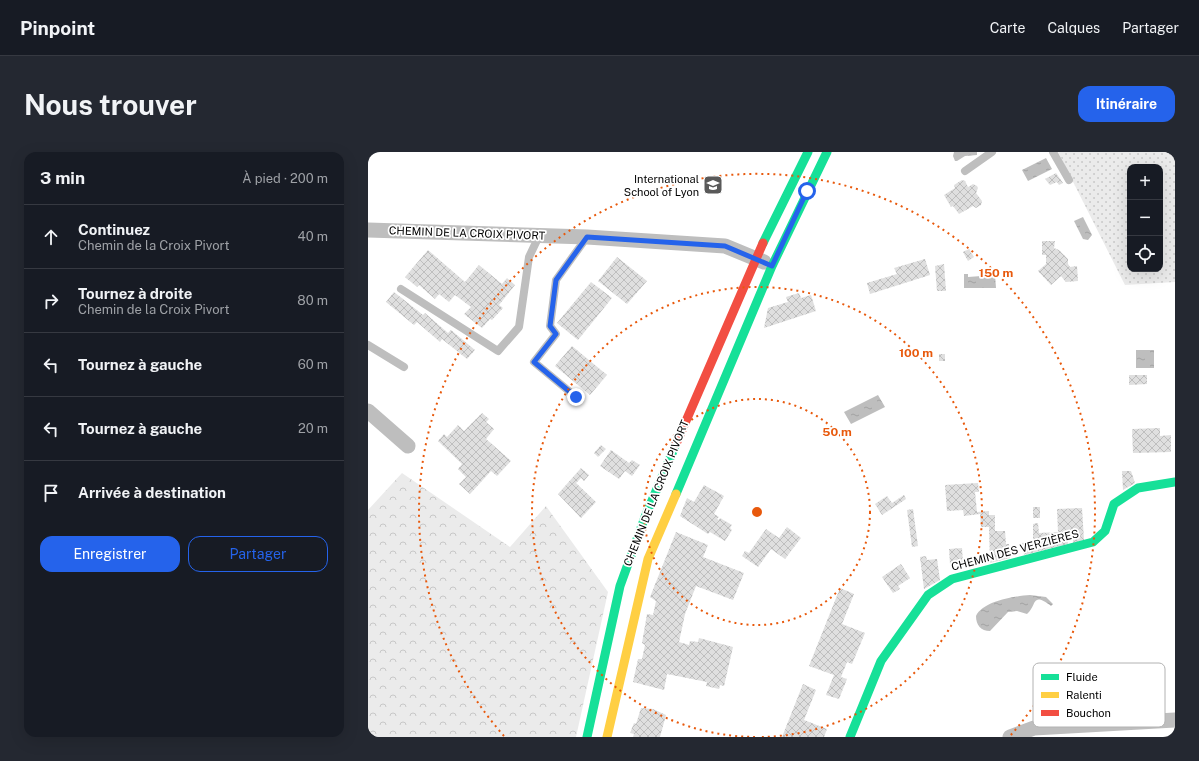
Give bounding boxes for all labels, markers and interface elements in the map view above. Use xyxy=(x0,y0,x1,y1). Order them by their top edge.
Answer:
text: Pinpoint xyxy=(20,17,95,39)
text: Carte xyxy=(990,20,1026,36)
text: Calques xyxy=(1048,20,1100,36)
text: Partager xyxy=(1122,20,1179,36)
button: Itinéraire xyxy=(1078,86,1175,122)
text: Nous trouver xyxy=(24,88,197,121)
map controls xyxy=(1127,164,1163,272)
button: + xyxy=(1127,164,1163,200)
text: 3 min xyxy=(40,168,85,188)
text: À pied · 200 m xyxy=(242,171,328,186)
place label: International School of Lyon xyxy=(624,173,699,198)
school or university icon: International School of Lyon xyxy=(702,174,724,196)
route start xyxy=(798,182,816,200)
button: − xyxy=(1127,200,1163,236)
text: Continuez xyxy=(78,221,150,238)
street label: CHEMIN DE LA CROIX PIVORT xyxy=(389,224,546,242)
icon: ahead xyxy=(40,226,62,248)
text: 40 m xyxy=(297,229,328,244)
button: locate xyxy=(1127,236,1163,272)
text: Chemin de la Croix Pivort xyxy=(78,238,229,253)
text: 150 m xyxy=(979,266,1013,280)
text: Tournez à droite xyxy=(78,285,192,302)
icon: right xyxy=(40,290,62,312)
text: 80 m xyxy=(297,293,328,308)
text: Chemin de la Croix Pivort xyxy=(78,302,229,317)
text: 100 m xyxy=(899,346,933,360)
icon: left xyxy=(40,354,62,376)
text: Tournez à gauche xyxy=(78,356,202,373)
text: 60 m xyxy=(298,357,328,372)
route end xyxy=(567,388,585,406)
icon: left xyxy=(40,418,62,440)
street label: CHEMIN DE LA CROIX PIVORT xyxy=(621,418,691,568)
text: Tournez à gauche xyxy=(78,420,202,437)
text: 20 m xyxy=(298,421,328,436)
text: 50 m xyxy=(822,425,852,439)
icon: arrive xyxy=(40,482,62,504)
text: Arrivée à destination xyxy=(78,484,226,501)
centre of rings xyxy=(750,505,764,519)
street label: CHEMIN DES VERZIÈRES xyxy=(950,526,1080,573)
button: Enregistrer xyxy=(40,536,180,572)
button: Partager xyxy=(188,536,328,572)
legend xyxy=(1033,663,1165,727)
text: Fluide xyxy=(1066,671,1098,683)
text: Ralenti xyxy=(1066,689,1102,701)
text: Bouchon xyxy=(1066,707,1111,719)

